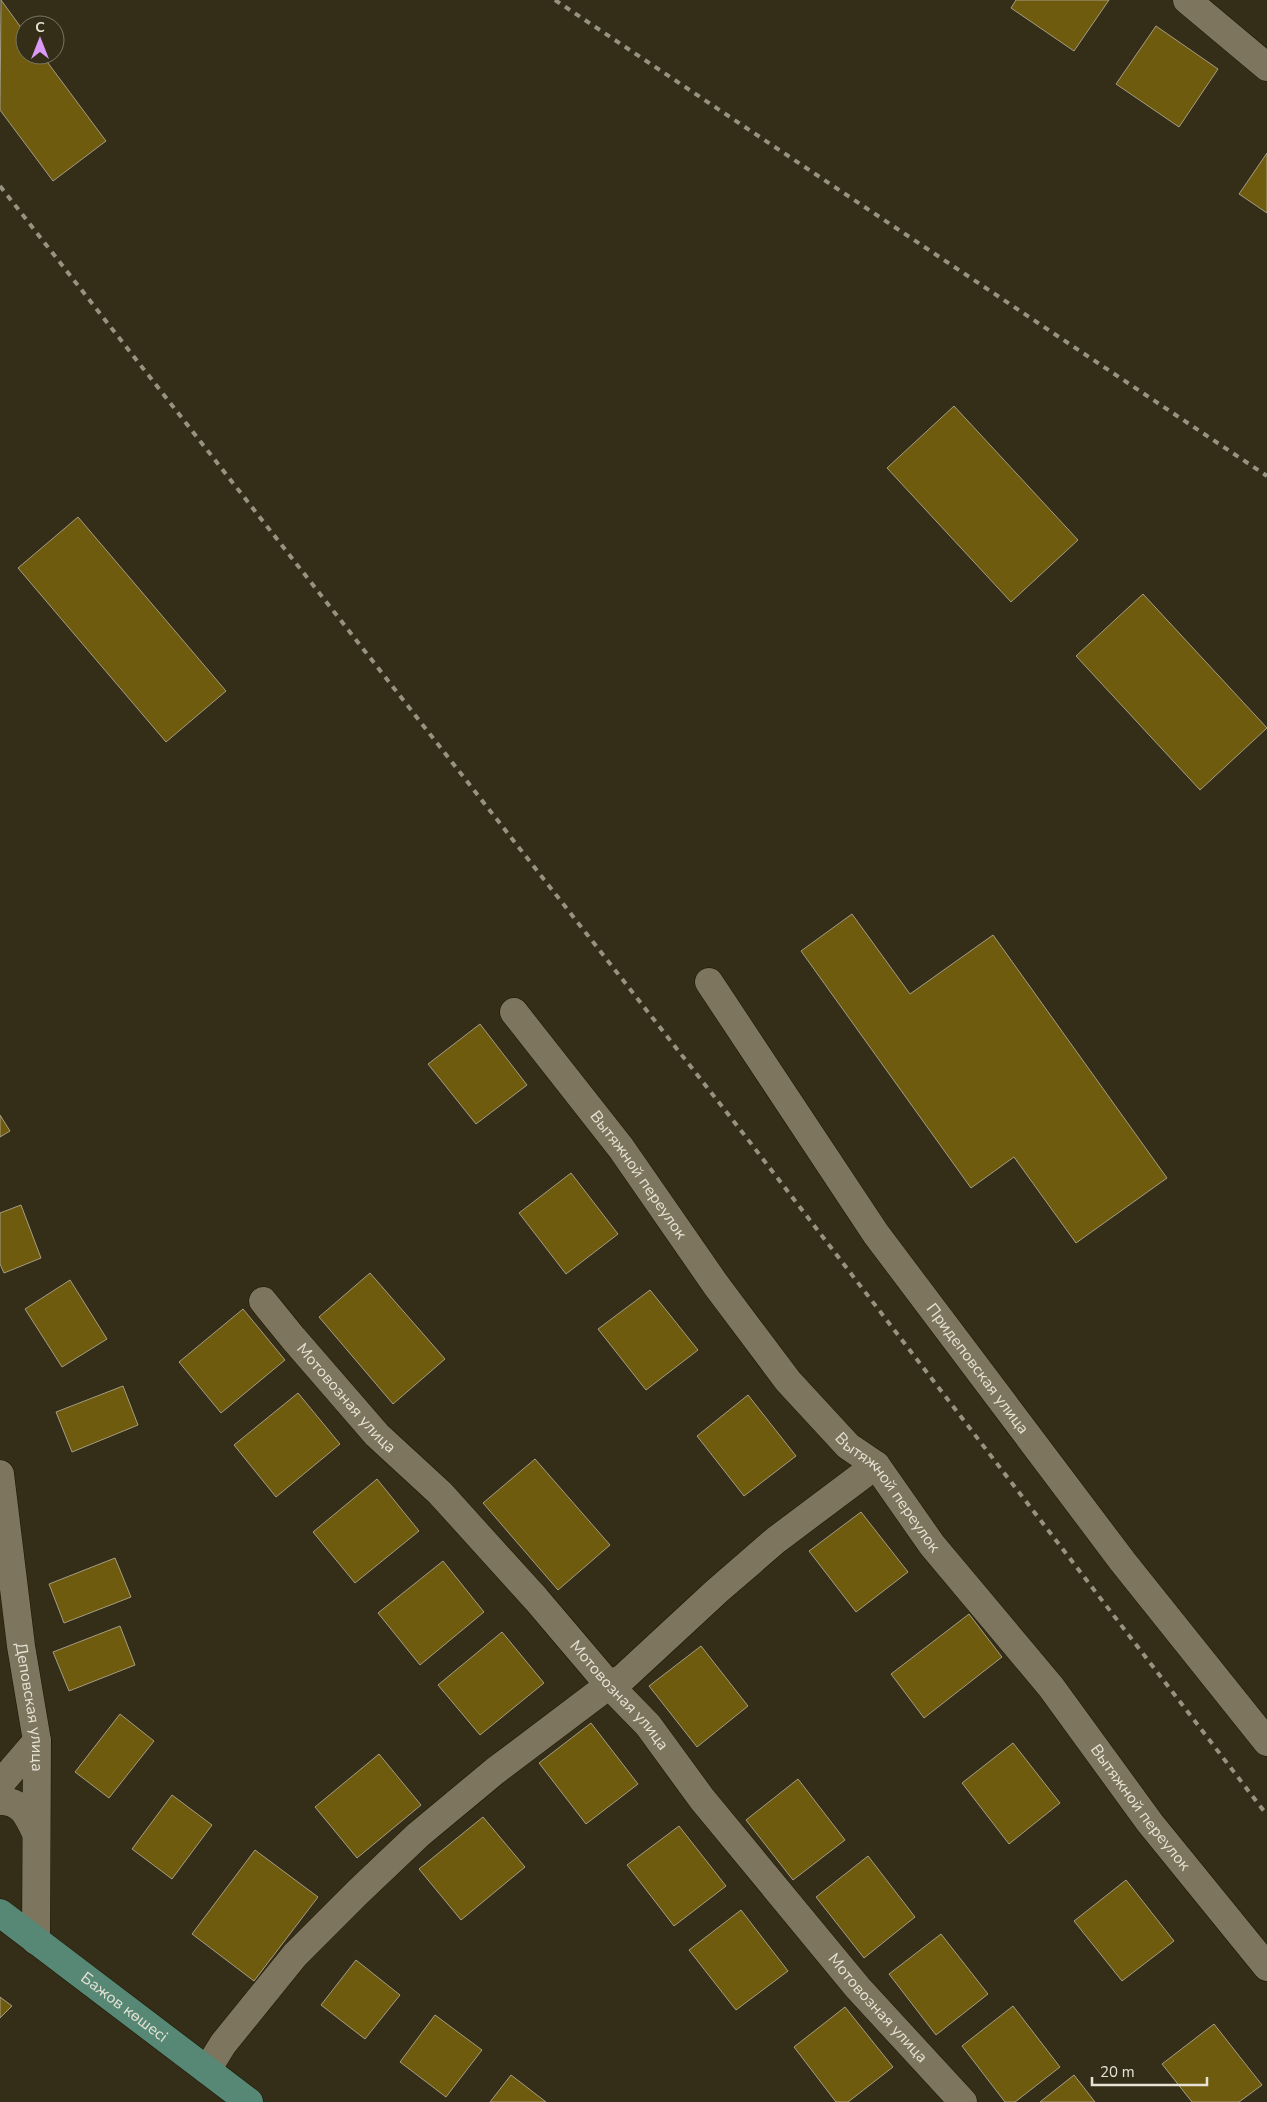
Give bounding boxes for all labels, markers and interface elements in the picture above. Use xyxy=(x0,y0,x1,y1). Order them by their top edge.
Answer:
north arrow xyxy=(15,15,65,65)
text: С xyxy=(35,18,45,37)
street label: Вытяжной переулок xyxy=(585,1106,692,1244)
street label: Придеповская улица xyxy=(921,1299,1034,1439)
street label: Мотовозная улица xyxy=(291,1339,401,1458)
street label: Вытяжной переулок xyxy=(830,1428,945,1558)
street label: Мотовозная улица xyxy=(565,1636,674,1755)
street label: Деповская улица xyxy=(10,1641,48,1772)
street label: Вытяжной переулок xyxy=(1085,1740,1196,1876)
street label: Мотовозная улица xyxy=(823,1949,933,2068)
street label: Бажов көшесі xyxy=(76,1967,172,2048)
scale bar xyxy=(1092,2054,1207,2086)
text: 20 m xyxy=(1100,2062,1135,2082)

